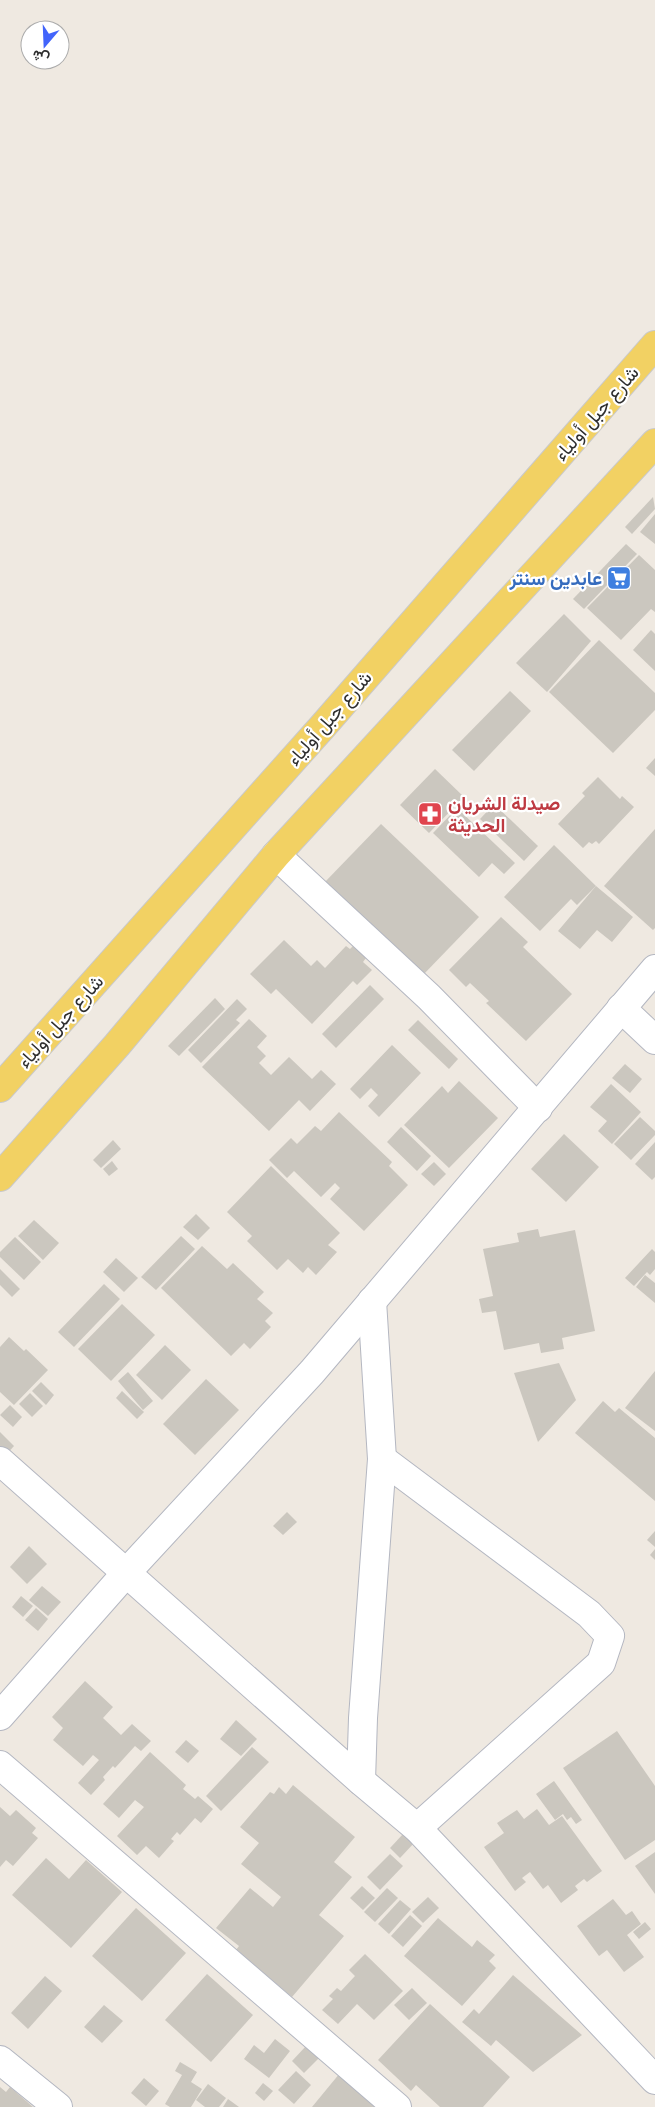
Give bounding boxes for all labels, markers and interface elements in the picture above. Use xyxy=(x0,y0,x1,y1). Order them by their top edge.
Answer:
north arrow xyxy=(20,20,70,70)
text: ش xyxy=(30,46,52,68)
street label: شارع جبل أولياء xyxy=(549,361,644,466)
supermarket icon: عابدين سنتر xyxy=(606,565,632,591)
place label: عابدين سنتر xyxy=(509,567,602,591)
street label: شارع جبل أولياء xyxy=(282,666,377,771)
place label: صيدلة الشريان الحديثة xyxy=(448,792,560,837)
pharmacy icon: صيدلة الشريان الحديثة xyxy=(417,801,443,827)
street label: شارع جبل أولياء xyxy=(13,970,109,1073)

